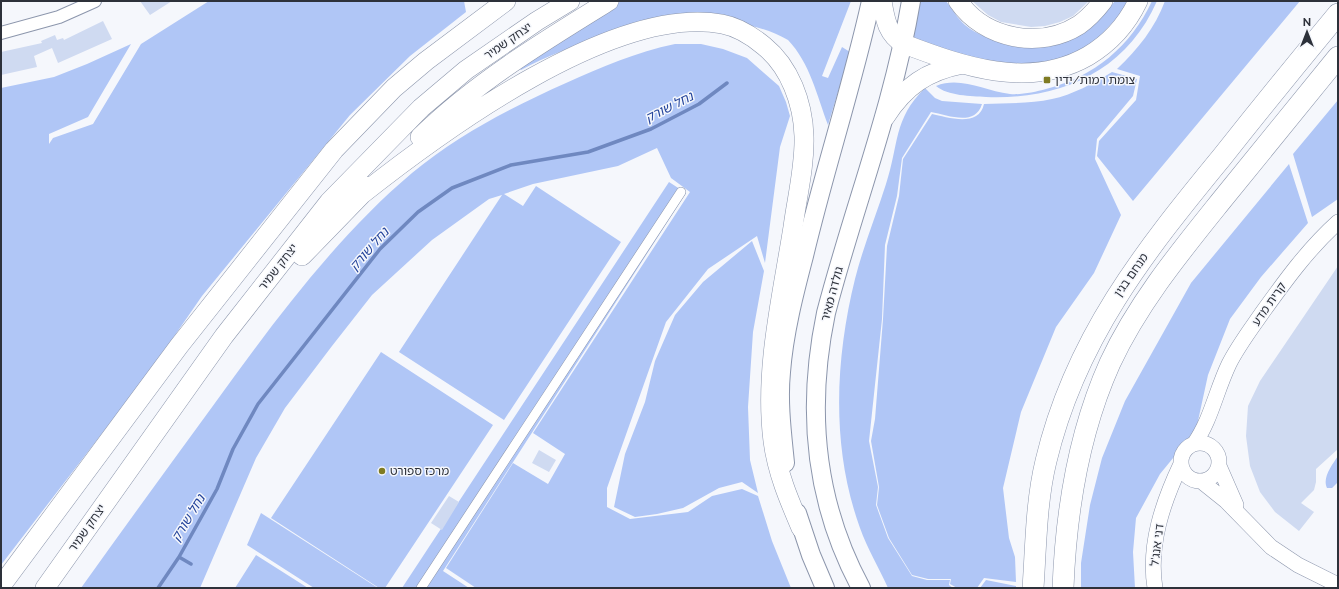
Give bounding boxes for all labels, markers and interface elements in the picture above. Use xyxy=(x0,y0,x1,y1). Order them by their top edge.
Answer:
north arrow xyxy=(1287,12,1327,52)
text: N xyxy=(1303,16,1311,29)
street label: יצחק שמיר xyxy=(481,19,535,63)
place label: צומת רמות/ידין xyxy=(1055,73,1136,87)
marker: צומת רמות/ידין xyxy=(1042,75,1052,85)
water label: נחל שורק xyxy=(643,88,696,125)
water label: נחל שורק xyxy=(346,224,392,273)
street label: יצחק שמיר xyxy=(256,241,300,293)
street label: מנחם בגין xyxy=(1111,250,1151,300)
street label: גולדה מאיר xyxy=(818,265,846,323)
street label: קרית מדע xyxy=(1249,279,1289,328)
place label: מרכז ספורט xyxy=(390,464,449,478)
marker: מרכז ספורט xyxy=(377,466,387,476)
water label: נחל שורק xyxy=(168,491,208,544)
street label: יצחק שמיר xyxy=(65,501,109,555)
street label: דני אנג'ל xyxy=(1147,522,1167,567)

